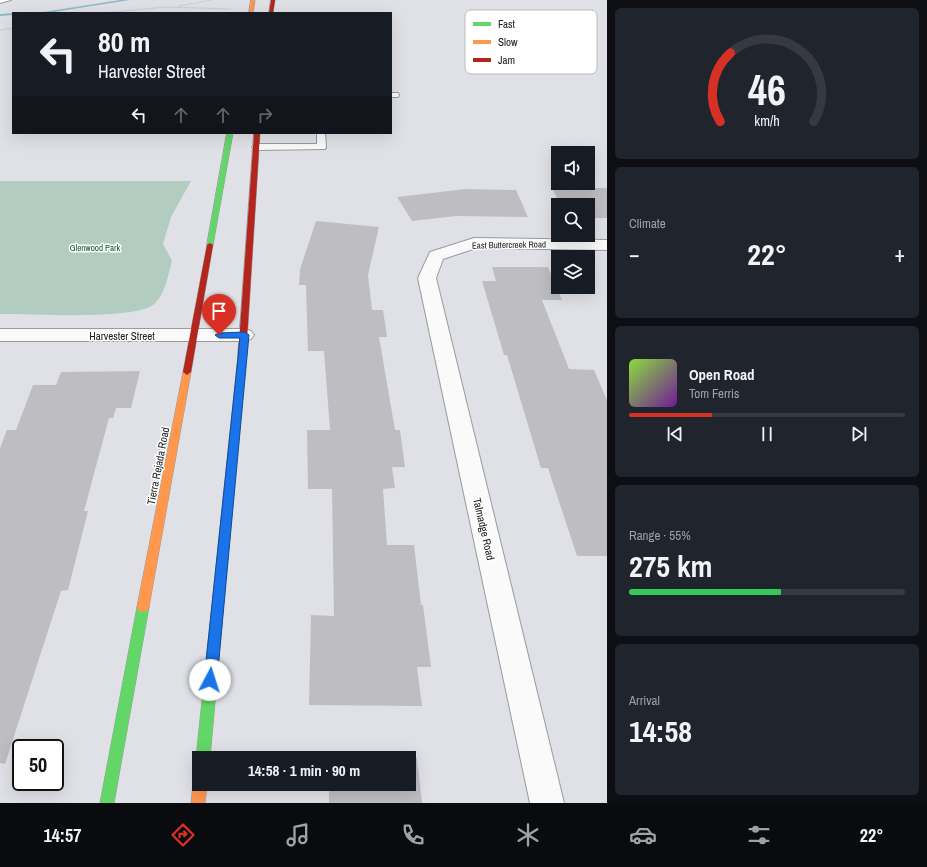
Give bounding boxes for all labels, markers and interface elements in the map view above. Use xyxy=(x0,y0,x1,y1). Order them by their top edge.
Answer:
legend xyxy=(465,10,597,74)
text: Fast xyxy=(498,17,516,31)
text: 80 m xyxy=(98,23,150,61)
icon: left xyxy=(32,28,84,80)
text: Slow xyxy=(498,35,518,49)
text: Jam xyxy=(498,53,515,67)
text: Harvester Street xyxy=(98,59,205,84)
text: 46 xyxy=(748,61,786,117)
icon: left xyxy=(128,104,150,126)
icon: ahead xyxy=(170,104,192,126)
icon: ahead xyxy=(212,104,234,126)
icon: right xyxy=(254,104,276,126)
text: km/h xyxy=(754,110,780,129)
map controls xyxy=(551,146,595,294)
button: sound xyxy=(551,146,595,190)
button: search xyxy=(551,198,595,242)
text: Climate xyxy=(629,215,666,232)
text: 22° xyxy=(747,234,787,274)
street label: East Buttercreek Road xyxy=(472,238,546,252)
text: − xyxy=(629,239,640,269)
text: + xyxy=(894,239,905,269)
park label: Glenwood Park xyxy=(70,242,121,254)
button: layers xyxy=(551,250,595,294)
pin xyxy=(202,294,236,335)
icon: arrive xyxy=(208,300,230,322)
street label: Harvester Street xyxy=(89,329,155,343)
text: Open Road xyxy=(689,364,755,385)
text: Tom Ferris xyxy=(689,385,739,402)
icon: previous xyxy=(664,423,686,445)
icon: pause xyxy=(756,423,778,445)
icon: next xyxy=(848,423,870,445)
street label: Tierra Rejada Road xyxy=(144,426,172,506)
street label: Talmadge Road xyxy=(470,497,498,561)
text: Range · 55% xyxy=(629,527,691,544)
text: 275 km xyxy=(629,546,712,586)
position arrow xyxy=(189,659,231,701)
text: Arrival xyxy=(629,692,660,709)
text: 14:58 xyxy=(629,711,692,751)
speed limit sign: 50 xyxy=(12,739,64,791)
text: 14:58 · 1 min · 90 m xyxy=(248,760,360,781)
icon: directions xyxy=(169,821,197,849)
icon: music xyxy=(284,821,312,849)
icon: phone xyxy=(399,821,427,849)
icon: climate xyxy=(514,821,542,849)
icon: car xyxy=(629,821,657,849)
icon: filters xyxy=(745,821,773,849)
text: 14:57 xyxy=(44,823,81,848)
text: 22° xyxy=(860,823,883,848)

